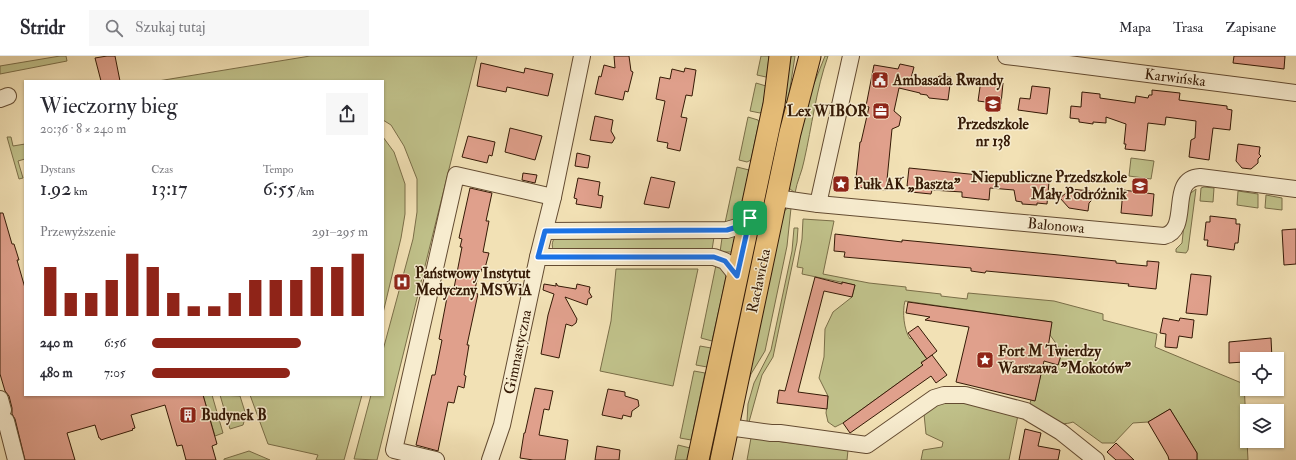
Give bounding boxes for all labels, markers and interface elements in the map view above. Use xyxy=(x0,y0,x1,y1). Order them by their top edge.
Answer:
search box xyxy=(89,10,369,46)
text: Stridr xyxy=(20,16,65,40)
icon: search xyxy=(103,17,125,39)
text: Szukaj tutaj xyxy=(135,18,206,37)
text: Mapa xyxy=(1119,19,1151,36)
text: Trasa xyxy=(1173,19,1203,36)
text: Zapisane xyxy=(1225,19,1276,36)
street label: Karwińska xyxy=(1143,65,1208,91)
public building icon: Ambasada Rwandy xyxy=(870,70,890,90)
place label: Ambasada Rwandy xyxy=(892,71,1005,91)
text: Wieczorny bieg xyxy=(40,92,178,120)
button: share xyxy=(326,93,368,135)
school or university icon: Przedszkole nr 138 xyxy=(983,94,1003,114)
office icon: Lex WIBOR xyxy=(871,101,891,121)
place label: Lex WIBOR xyxy=(787,102,869,121)
place label: Przedszkole nr 138 xyxy=(957,115,1030,151)
text: 20:36 · 8 × 240 m xyxy=(40,121,126,137)
text: Dystans xyxy=(40,163,75,176)
text: Czas xyxy=(151,163,173,176)
text: Tempo xyxy=(263,163,293,176)
place label: Niepubliczne Przedszkole Mały Podróżnik xyxy=(970,168,1128,205)
place icon: Pułk AK „Baszta” xyxy=(831,174,851,194)
place label: Pułk AK „Baszta” xyxy=(854,175,961,194)
text: 1.92 xyxy=(40,176,71,201)
text: 13:17 xyxy=(151,176,187,201)
text: 6:55 xyxy=(263,176,295,201)
school or university icon: Niepubliczne Przedszkole Mały Podróżnik xyxy=(1130,176,1150,196)
text: km xyxy=(71,185,88,198)
text: /km xyxy=(295,185,314,198)
pin xyxy=(733,201,767,235)
icon: arrive xyxy=(739,207,761,229)
street label: Balonowa xyxy=(1027,214,1086,238)
text: Przewyższenie xyxy=(40,224,116,240)
text: 291–295 m xyxy=(312,224,368,240)
street label: Racławicka xyxy=(743,246,775,315)
place label: Państwowy Instytut Medyczny MSWiA xyxy=(414,264,532,301)
hospital icon: Państwowy Instytut Medyczny MSWiA xyxy=(392,272,412,292)
street label: Gimnastyczna xyxy=(500,307,536,396)
text: 240 m xyxy=(40,335,73,351)
text: 6:56 xyxy=(104,335,126,351)
place label: Fort M Twierdzy Warszawa "Mokotów" xyxy=(997,342,1131,378)
place icon: Fort M Twierdzy Warszawa "Mokotów" xyxy=(975,350,995,370)
map controls xyxy=(1240,352,1284,448)
button: locate xyxy=(1240,352,1284,396)
text: 480 m xyxy=(40,365,73,381)
text: 7:05 xyxy=(104,365,126,381)
button: layers xyxy=(1240,404,1284,448)
building icon: Budynek B xyxy=(178,405,198,425)
place label: Budynek B xyxy=(201,406,267,426)

